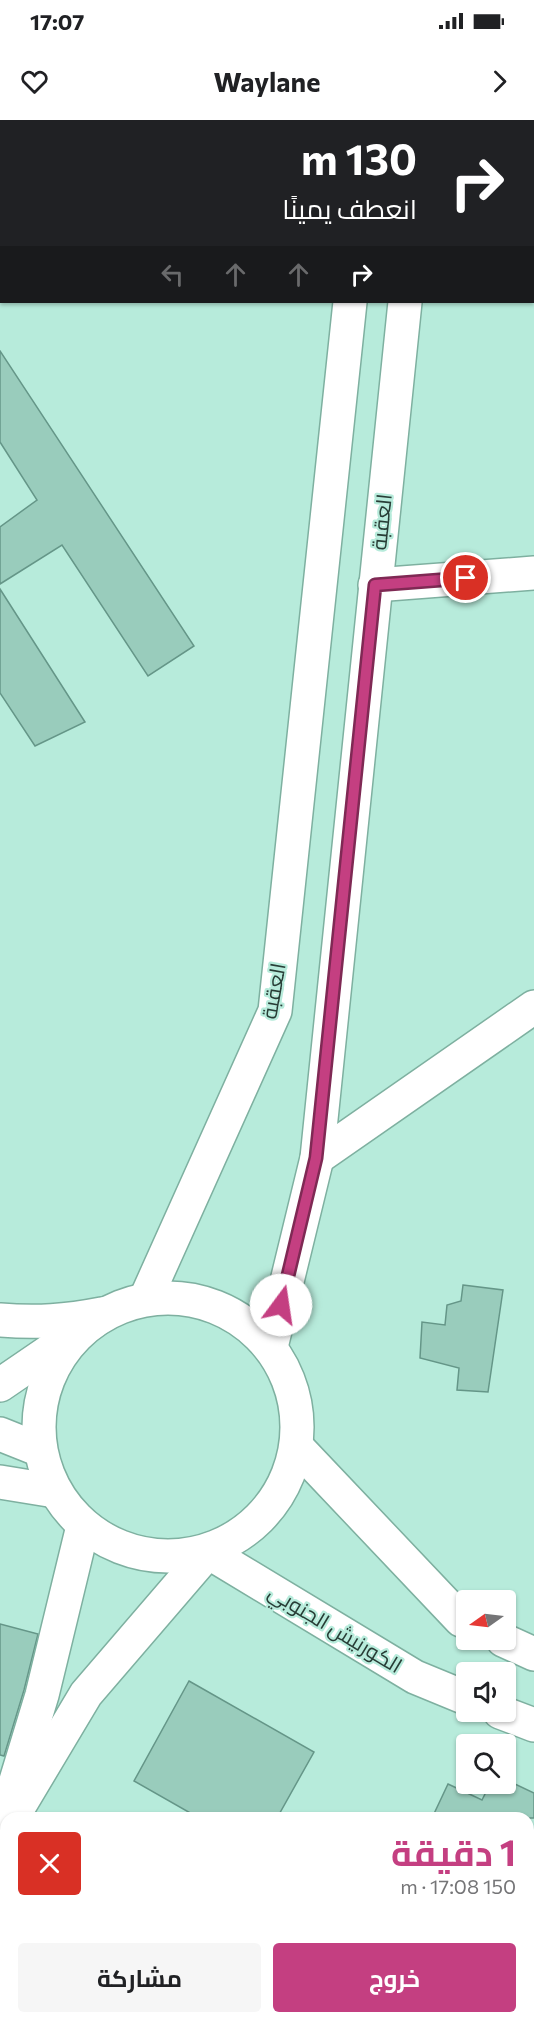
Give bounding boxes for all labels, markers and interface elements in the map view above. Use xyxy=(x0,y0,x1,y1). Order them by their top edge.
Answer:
text: 17:07 xyxy=(30,8,84,35)
icon: heart xyxy=(18,65,51,98)
text: Waylane xyxy=(214,65,320,98)
icon: forward xyxy=(483,65,516,98)
text: 130 m xyxy=(301,132,417,184)
icon: right xyxy=(438,144,516,222)
text: انعطف يمينًا xyxy=(282,192,417,225)
icon: left xyxy=(156,258,189,291)
icon: ahead xyxy=(219,258,252,291)
icon: ahead xyxy=(282,258,315,291)
icon: right xyxy=(345,258,378,291)
street label: العقبة xyxy=(365,492,396,551)
pin xyxy=(440,552,491,603)
icon: arrive xyxy=(449,561,482,594)
street label: العقبة xyxy=(255,961,290,1021)
position arrow xyxy=(249,1273,313,1337)
street label: الكورنيش الجنوبي xyxy=(262,1578,407,1682)
north arrow xyxy=(456,1590,516,1650)
map controls xyxy=(456,1590,516,1794)
button: sound xyxy=(456,1662,516,1722)
button: search xyxy=(456,1734,516,1794)
text: 1 دقيقة xyxy=(391,1829,516,1873)
button: close xyxy=(18,1832,81,1895)
text: 150 m · 17:08 xyxy=(400,1874,516,1898)
button: مشاركة xyxy=(18,1943,261,2012)
button: خروج xyxy=(273,1943,516,2012)

